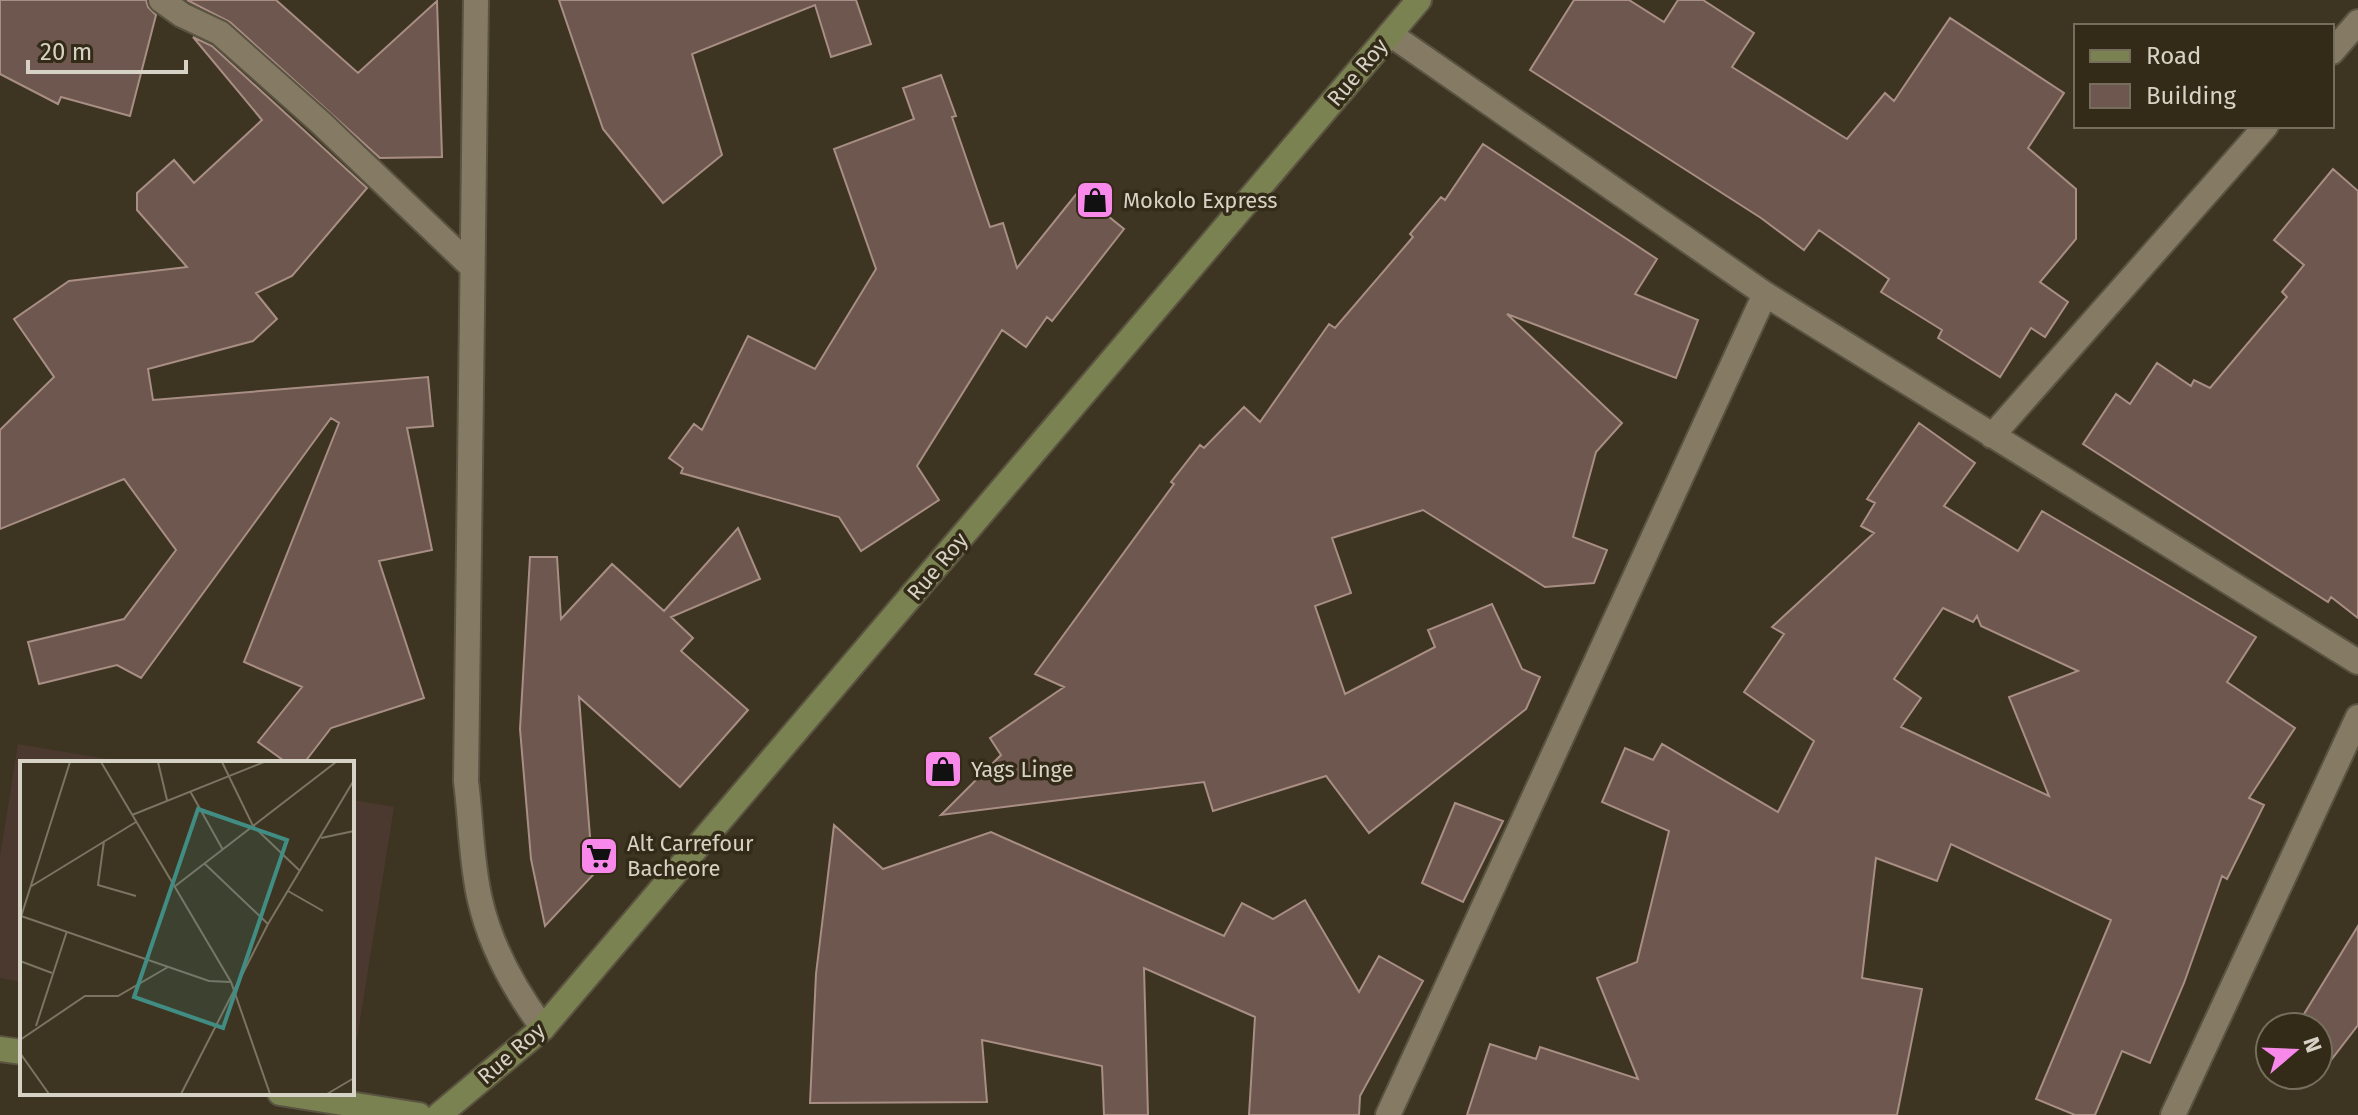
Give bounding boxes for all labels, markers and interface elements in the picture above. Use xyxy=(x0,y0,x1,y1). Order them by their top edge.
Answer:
scale bar xyxy=(28,24,186,74)
legend xyxy=(2074,24,2334,128)
street label: Rue Roy xyxy=(1321,33,1394,112)
text: 20 m xyxy=(40,38,92,66)
text: Road xyxy=(2146,42,2201,70)
text: Building xyxy=(2146,82,2236,110)
shop icon: Mokolo Express xyxy=(1074,179,1116,221)
place label: Mokolo Express xyxy=(1123,187,1278,214)
street label: Rue Roy xyxy=(901,527,974,606)
shop icon: Yags Linge xyxy=(922,748,964,790)
place label: Yags Linge xyxy=(971,756,1074,783)
inset map xyxy=(20,761,354,1095)
place label: Alt Carrefour Bacheore xyxy=(627,830,754,882)
supermarket icon: Alt Carrefour Bacheore xyxy=(578,835,620,877)
north arrow xyxy=(2254,1011,2334,1091)
street label: Rue Roy xyxy=(472,1017,551,1090)
text: N xyxy=(2297,1033,2328,1056)

